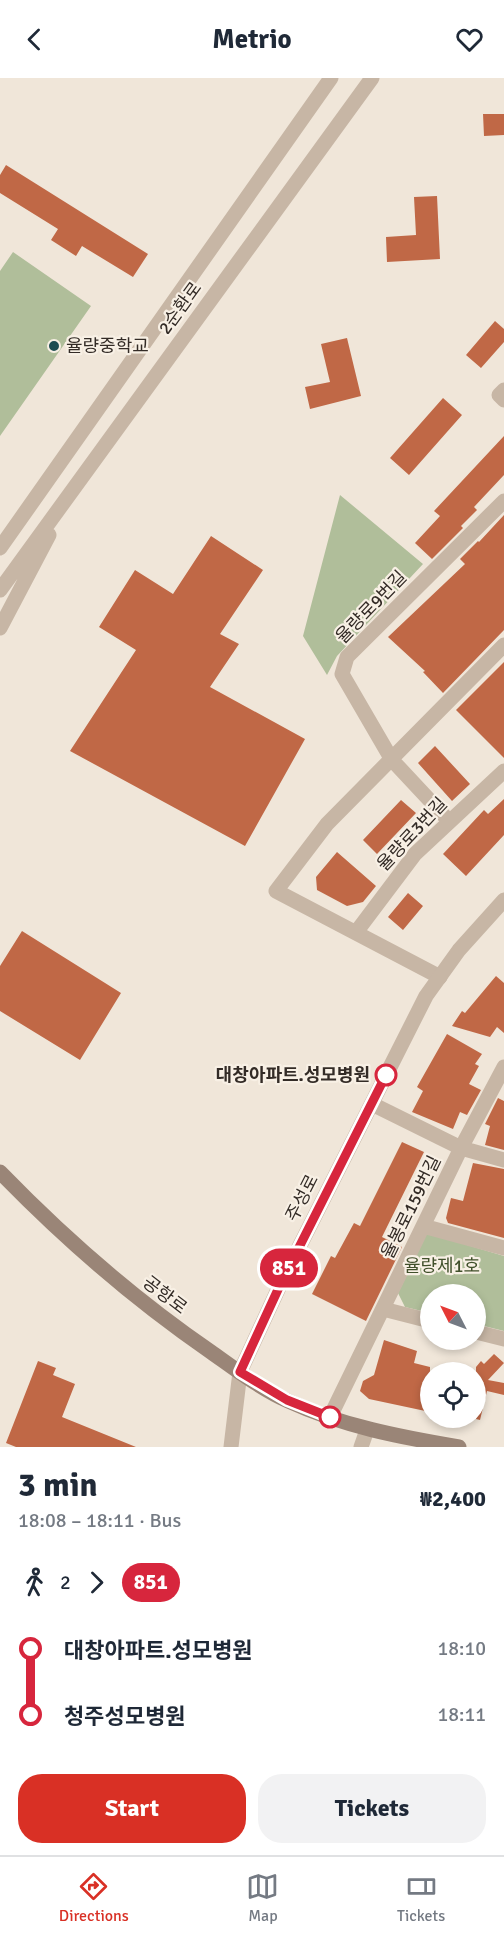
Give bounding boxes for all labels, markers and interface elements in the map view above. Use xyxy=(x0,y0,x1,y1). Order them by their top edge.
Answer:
icon: back xyxy=(18,23,51,56)
text: Metrio xyxy=(212,23,292,56)
icon: heart xyxy=(453,23,486,56)
street label: 2순환로 xyxy=(154,278,206,338)
place label: 율량중학교 xyxy=(66,335,149,357)
marker: 율량중학교 xyxy=(47,339,61,353)
street label: 율량로9번길 xyxy=(331,566,411,648)
street label: 율량로3번길 xyxy=(372,793,452,875)
place label: 대창아파트.성모병원 xyxy=(216,1064,370,1086)
marker: 대창아파트.성모병원 xyxy=(375,1064,397,1086)
street label: 율봉로159번길 xyxy=(377,1152,445,1262)
street label: 주성로 xyxy=(281,1171,323,1225)
line badge: 851 xyxy=(254,1248,324,1288)
text: 851 xyxy=(272,1255,306,1281)
park label: 율량제1호 xyxy=(404,1255,480,1277)
street label: 공항로 xyxy=(139,1271,191,1319)
north arrow xyxy=(420,1284,486,1350)
map controls xyxy=(420,1284,486,1428)
button: locate xyxy=(420,1362,486,1428)
unlabelled marker xyxy=(319,1406,341,1428)
text: 3 min xyxy=(18,1465,98,1506)
text: ₩2,400 xyxy=(420,1485,486,1512)
text: 18:08 – 18:11 · Bus xyxy=(18,1508,181,1533)
icon: walk xyxy=(18,1566,51,1599)
icon: forward xyxy=(80,1566,113,1599)
text: 851 xyxy=(134,1569,168,1595)
text: 2 xyxy=(60,1570,71,1595)
text: 18:10 xyxy=(437,1636,486,1661)
text: 대창아파트.성모병원 xyxy=(64,1637,252,1664)
text: 18:11 xyxy=(437,1702,486,1727)
text: 청주성모병원 xyxy=(64,1703,185,1730)
button: Start xyxy=(18,1774,246,1843)
button: Tickets xyxy=(258,1774,486,1843)
tab: Directions xyxy=(59,1870,129,1926)
tab: Map xyxy=(246,1870,279,1926)
tab: Tickets xyxy=(397,1870,445,1926)

